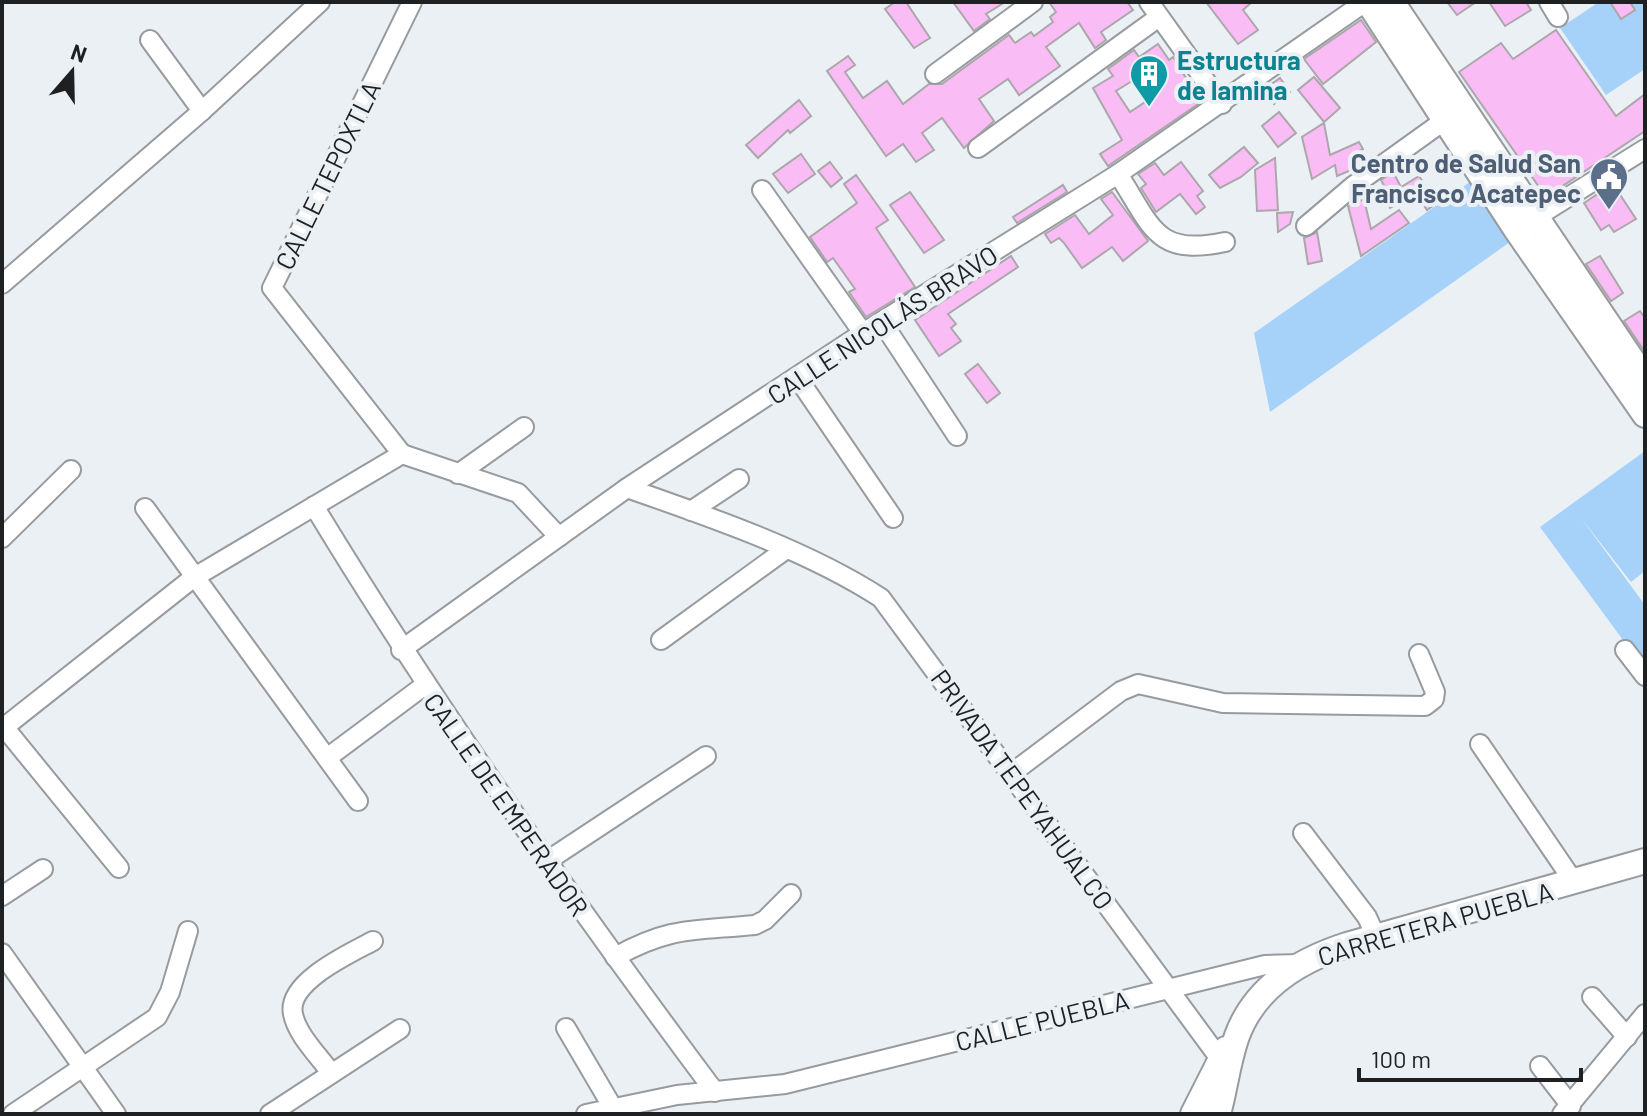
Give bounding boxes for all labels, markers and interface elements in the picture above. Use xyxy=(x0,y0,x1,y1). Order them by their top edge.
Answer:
north arrow xyxy=(32,32,112,112)
text: N xyxy=(68,38,91,67)
place label: Estructura de lamina xyxy=(1177,44,1301,105)
building icon: Estructura de lamina xyxy=(1128,53,1170,108)
street label: CALLE TEPOXTLA xyxy=(268,76,386,274)
place label: Centro de Salud San Francisco Acatepec xyxy=(1351,147,1581,208)
public building icon: Centro de Salud San Francisco Acatepec xyxy=(1588,156,1630,211)
street label: CALLE NICOLÁS BRAVO xyxy=(761,238,1003,410)
street label: PRIVADA TEPEYAHUALCO xyxy=(925,663,1121,915)
street label: CALLE DE EMPERADOR xyxy=(418,686,596,922)
street label: CARRETERA PUEBLA xyxy=(1314,875,1556,971)
street label: CALLE PUEBLA xyxy=(952,983,1132,1057)
scale bar xyxy=(1359,1032,1581,1082)
text: 100 m xyxy=(1371,1044,1431,1073)

